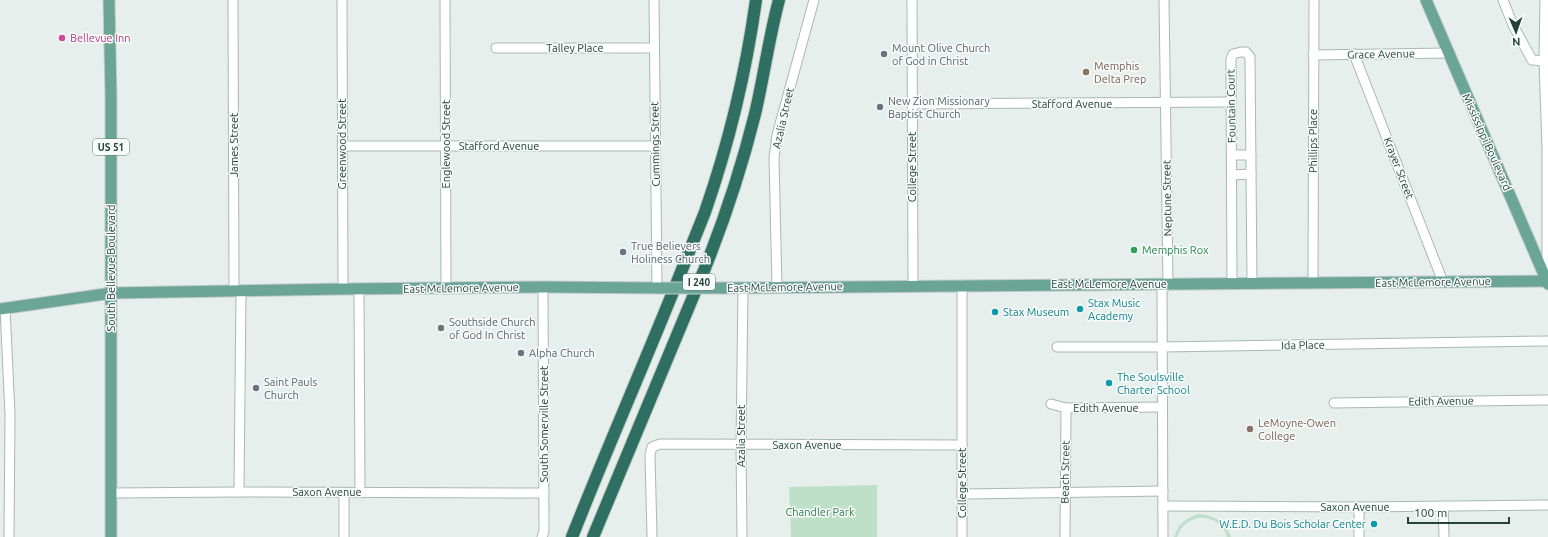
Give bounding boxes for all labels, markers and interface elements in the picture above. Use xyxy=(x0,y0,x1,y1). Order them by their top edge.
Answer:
north arrow xyxy=(1496,12,1536,52)
place label: Bellevue Inn xyxy=(70,32,131,44)
marker: Bellevue Inn xyxy=(57,33,67,43)
text: N xyxy=(1512,36,1521,48)
street label: Talley Place xyxy=(546,42,604,54)
place label: Mount Olive Church of God in Christ xyxy=(892,42,990,67)
street label: Grace Avenue xyxy=(1347,47,1415,61)
marker: Mount Olive Church of God in Christ xyxy=(879,49,889,59)
place label: Memphis Delta Prep xyxy=(1094,60,1146,85)
marker: Memphis Delta Prep xyxy=(1081,67,1091,77)
street label: Fountain Court xyxy=(1224,68,1238,143)
street label: Azalia Street xyxy=(770,86,796,150)
street label: Mississippi Boulevard xyxy=(1460,92,1514,192)
place label: New Zion Missionary Baptist Church xyxy=(888,95,990,120)
street label: Greenwood Street xyxy=(336,98,348,189)
street label: Stafford Avenue xyxy=(1032,98,1112,110)
street label: Englewood Street xyxy=(440,99,452,188)
street label: Cummings Street xyxy=(648,101,662,187)
marker: New Zion Missionary Baptist Church xyxy=(875,102,885,112)
street label: Phillips Place xyxy=(1307,109,1319,173)
street label: James Street xyxy=(228,112,240,177)
street label: College Street xyxy=(906,131,918,202)
street label: Krayer Street xyxy=(1382,135,1417,201)
road number: US 51 xyxy=(93,139,129,155)
street label: Stafford Avenue xyxy=(459,140,539,152)
street label: Neptune Street xyxy=(1160,159,1174,236)
street label: South Bellevue Boulevard xyxy=(105,205,117,332)
place label: True Believers Holiness Church xyxy=(631,240,710,265)
place label: Memphis Rox xyxy=(1142,244,1209,256)
marker: Memphis Rox xyxy=(1129,245,1139,255)
marker: True Believers Holiness Church xyxy=(618,247,628,257)
road number: I 240 xyxy=(683,274,715,290)
street label: East McLemore Avenue xyxy=(1375,275,1491,289)
street label: East McLemore Avenue xyxy=(1051,278,1167,290)
street label: East McLemore Avenue xyxy=(727,280,843,294)
street label: East McLemore Avenue xyxy=(403,281,519,295)
place label: Stax Music Academy xyxy=(1088,297,1140,322)
marker: Stax Music Academy xyxy=(1075,304,1085,314)
place label: Stax Museum xyxy=(1003,306,1069,318)
marker: Stax Museum xyxy=(990,307,1000,317)
place label: Southside Church of God In Christ xyxy=(449,316,535,341)
marker: Southside Church of God In Christ xyxy=(436,323,446,333)
street label: Ida Place xyxy=(1281,339,1325,351)
place label: Alpha Church xyxy=(529,347,595,359)
marker: Alpha Church xyxy=(516,348,526,358)
street label: South Somerville Street xyxy=(538,365,550,482)
place label: The Soulsville Charter School xyxy=(1117,371,1190,396)
place label: Saint Pauls Church xyxy=(264,376,318,401)
marker: The Soulsville Charter School xyxy=(1104,378,1114,388)
marker: Saint Pauls Church xyxy=(251,383,261,393)
street label: Edith Avenue xyxy=(1408,394,1474,408)
street label: Edith Avenue xyxy=(1073,402,1139,414)
street label: Azalia Street xyxy=(735,404,747,467)
place label: LeMoyne-Owen College xyxy=(1258,417,1336,442)
marker: LeMoyne-Owen College xyxy=(1245,424,1255,434)
street label: Saxon Avenue xyxy=(772,439,842,451)
street label: Beach Street xyxy=(1058,440,1072,504)
street label: College Street xyxy=(956,447,968,518)
street label: Saxon Avenue xyxy=(292,486,362,498)
scale bar xyxy=(1408,499,1509,525)
street label: Saxon Avenue xyxy=(1320,501,1390,513)
park label: Chandler Park xyxy=(786,506,855,518)
text: 100 m xyxy=(1414,506,1447,519)
place label: W.E.D. Du Bois Scholar Center xyxy=(1219,518,1367,530)
marker: W.E.D. Du Bois Scholar Center xyxy=(1369,519,1379,529)

